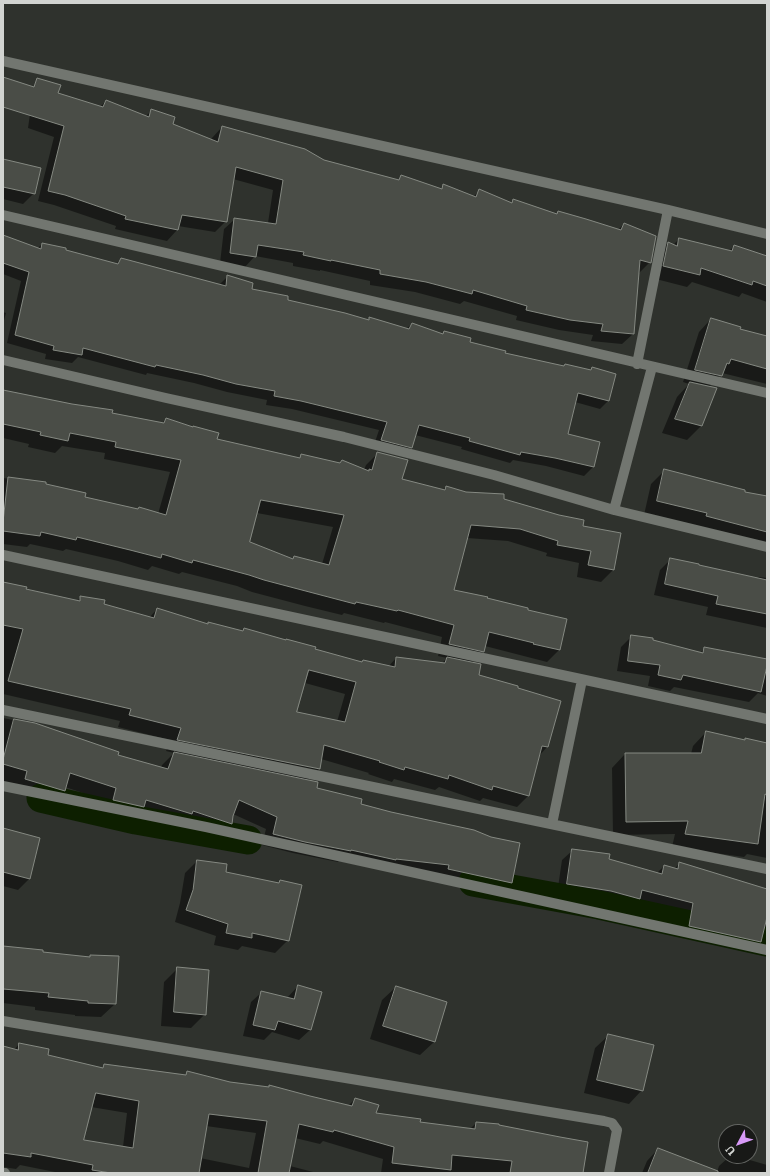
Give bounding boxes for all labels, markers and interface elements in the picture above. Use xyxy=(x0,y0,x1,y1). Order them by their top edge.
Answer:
north arrow xyxy=(718,1124,758,1164)
text: U xyxy=(721,1143,739,1160)

